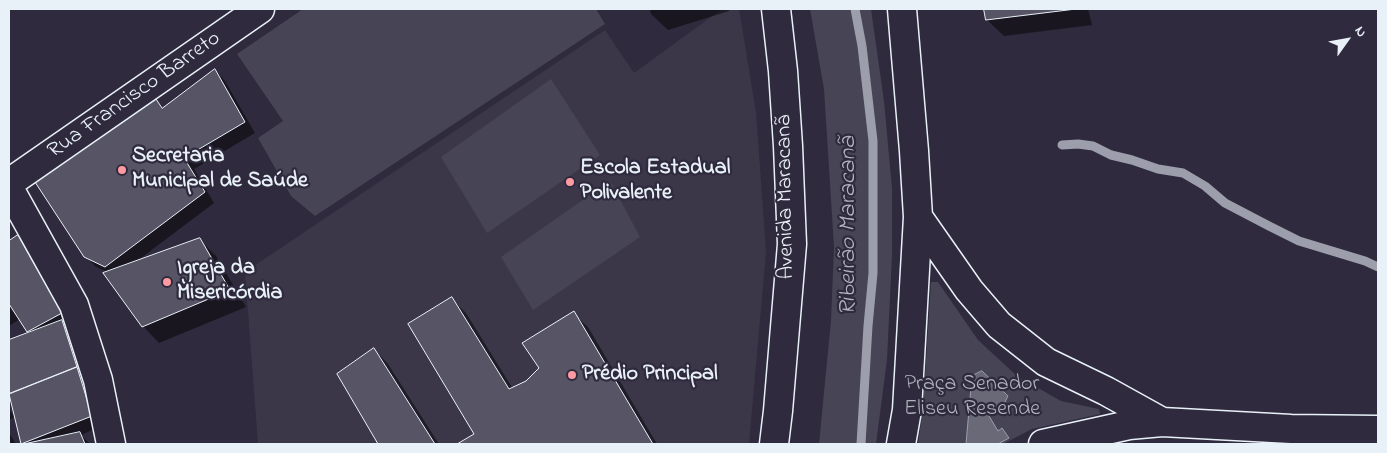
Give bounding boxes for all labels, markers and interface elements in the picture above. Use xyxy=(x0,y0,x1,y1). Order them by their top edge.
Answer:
north arrow xyxy=(1322,15,1372,65)
text: N xyxy=(1349,22,1372,41)
street label: Rua Francisco Barreto xyxy=(44,26,226,166)
street label: Avenida Maracanã xyxy=(772,114,802,280)
water label: Ribeirão Maracanã xyxy=(836,137,864,315)
place label: Secretaria Municipal de Saúde xyxy=(132,144,308,195)
place label: Escola Estadual Polivalente xyxy=(580,156,730,208)
marker: Secretaria Municipal de Saúde xyxy=(116,164,128,176)
marker: Escola Estadual Polivalente xyxy=(564,176,576,188)
place label: Igreja da Misericórdia xyxy=(177,256,282,308)
marker: Igreja da Misericórdia xyxy=(161,276,173,288)
place label: Prédio Principal xyxy=(582,362,718,388)
marker: Prédio Principal xyxy=(566,369,578,381)
park label: Praça Senador Eliseu Resende xyxy=(904,372,1040,424)

